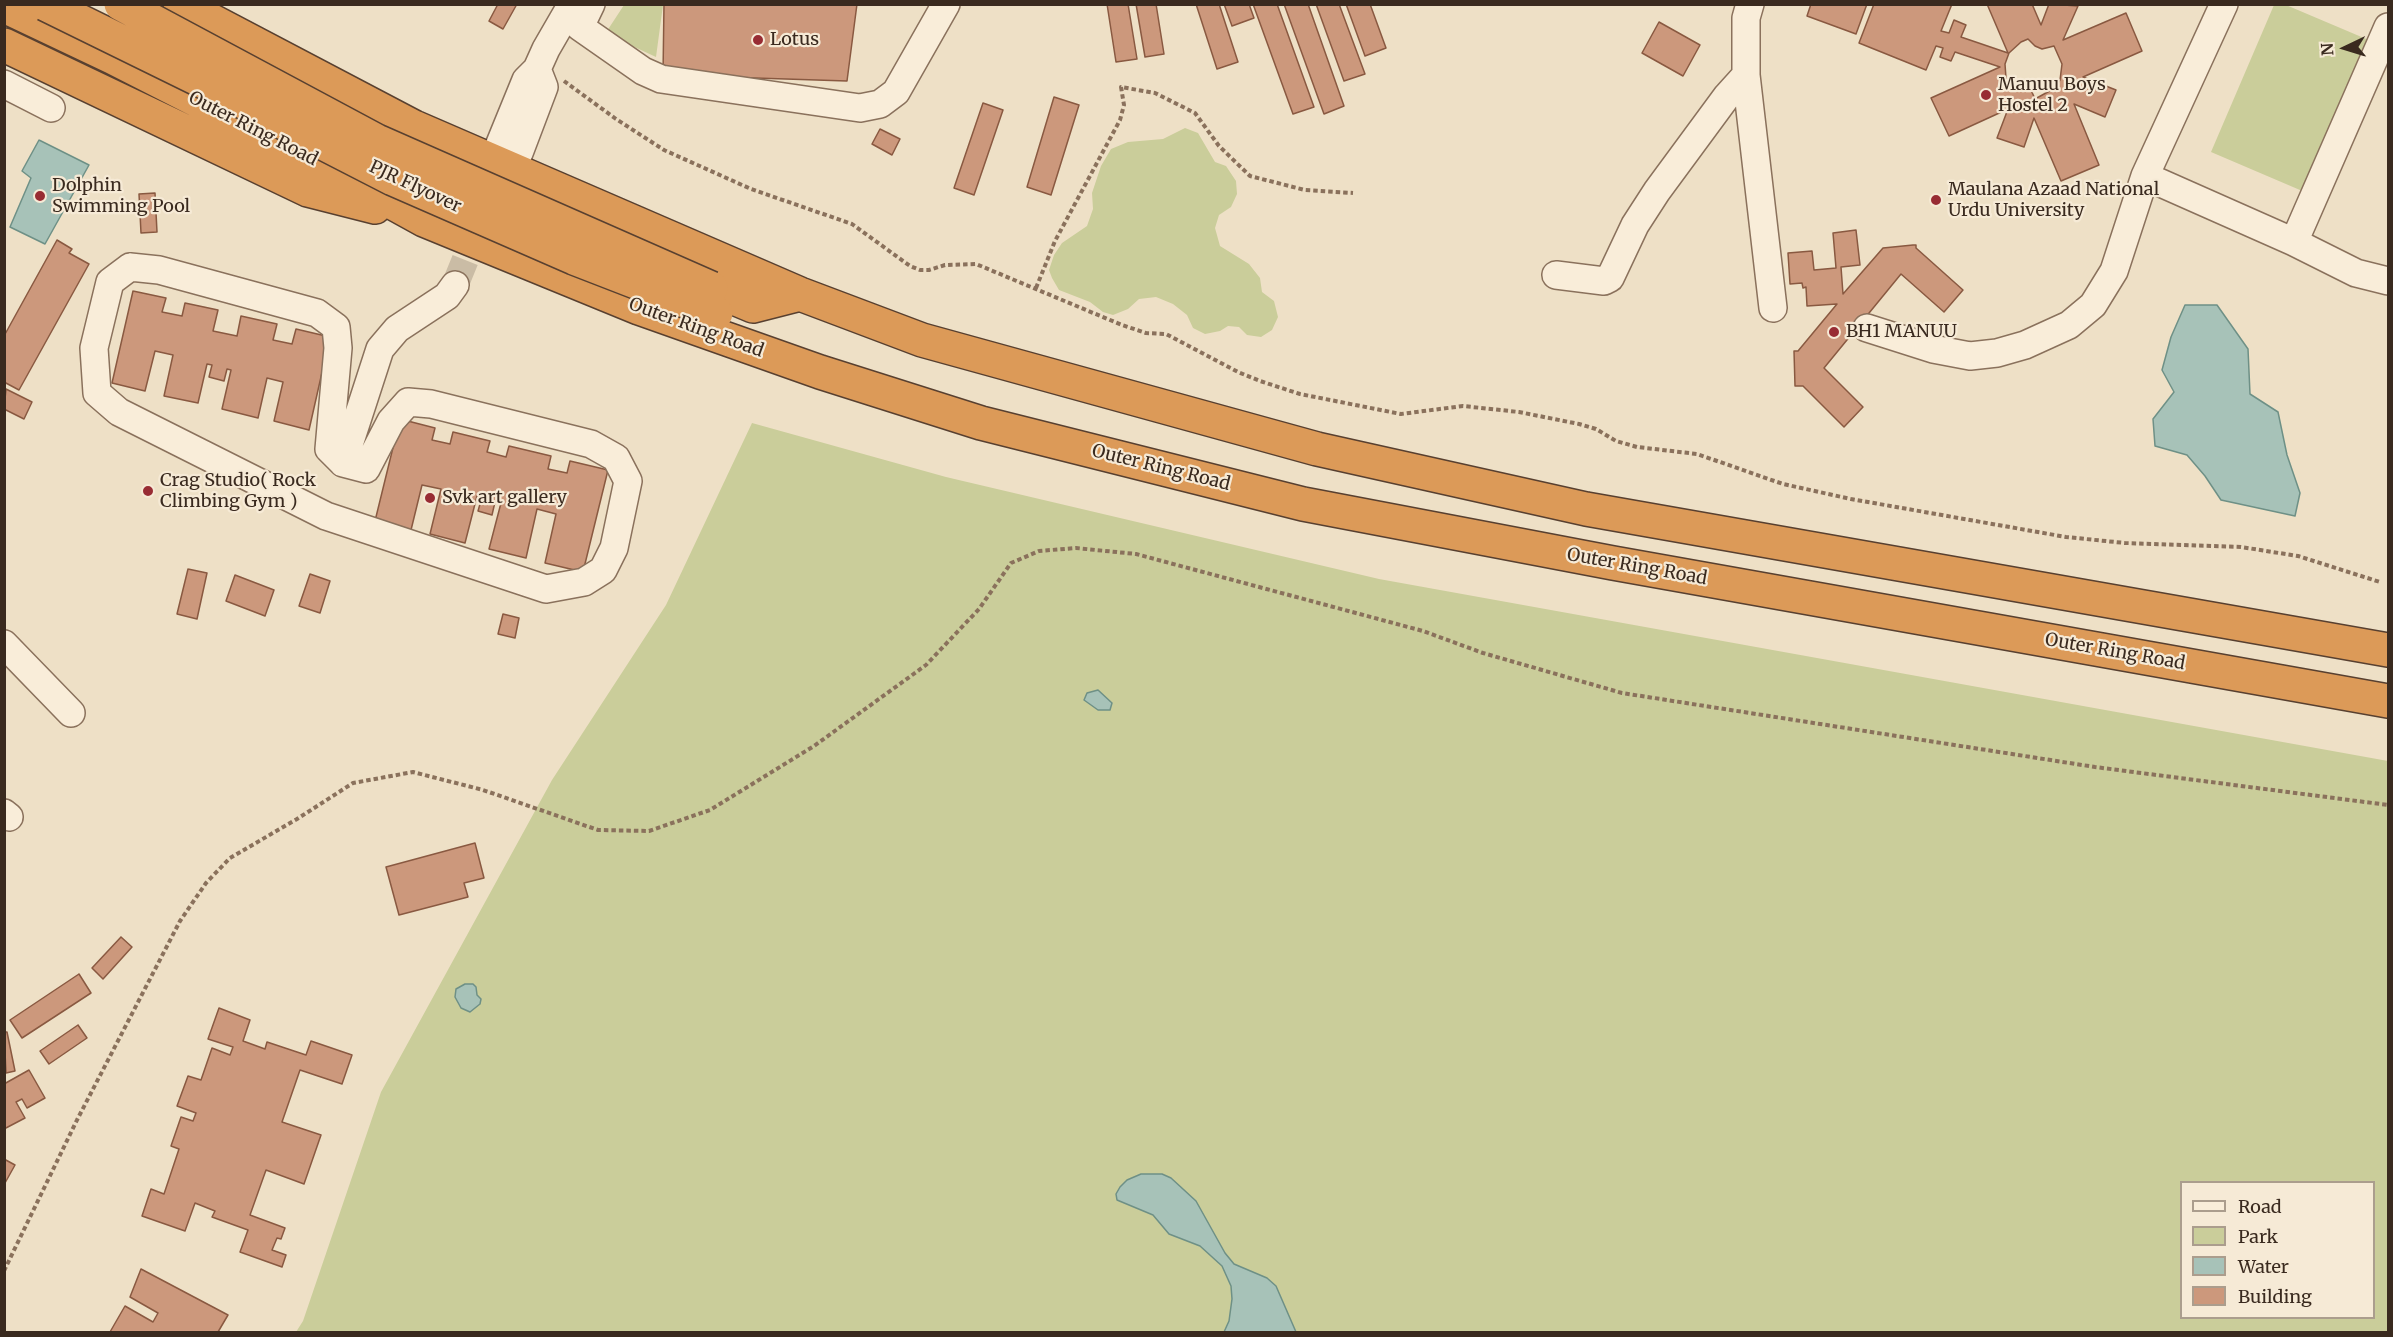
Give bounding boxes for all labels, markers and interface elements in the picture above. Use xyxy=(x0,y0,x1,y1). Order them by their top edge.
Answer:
north arrow xyxy=(2315,18,2375,78)
place label: Lotus xyxy=(770,29,819,51)
marker: Lotus xyxy=(751,33,765,47)
text: N xyxy=(2317,42,2337,56)
place label: Manuu Boys Hostel 2 xyxy=(1998,74,2106,116)
street label: Outer Ring Road xyxy=(185,87,321,171)
marker: Manuu Boys Hostel 2 xyxy=(1979,88,1993,102)
street label: PJR Flyover xyxy=(366,156,464,218)
place label: Dolphin Swimming Pool xyxy=(52,175,190,218)
place label: Maulana Azaad National Urdu University xyxy=(1948,179,2159,222)
marker: Dolphin Swimming Pool xyxy=(33,189,47,203)
marker: Maulana Azaad National Urdu University xyxy=(1929,193,1943,207)
street label: Outer Ring Road xyxy=(626,294,766,362)
place label: BH1 MANUU xyxy=(1846,321,1957,343)
marker: BH1 MANUU xyxy=(1827,325,1841,339)
street label: Outer Ring Road xyxy=(1090,440,1232,496)
place label: Crag Studio( Rock Climbing Gym ) xyxy=(160,470,316,512)
marker: Crag Studio( Rock Climbing Gym ) xyxy=(141,484,155,498)
place label: Svk art gallery xyxy=(442,487,567,509)
marker: Svk art gallery xyxy=(423,491,437,505)
street label: Outer Ring Road xyxy=(1565,544,1709,590)
street label: Outer Ring Road xyxy=(2043,629,2187,675)
legend xyxy=(2180,1181,2375,1319)
text: Road xyxy=(2238,1195,2282,1218)
text: Park xyxy=(2238,1225,2278,1248)
text: Water xyxy=(2238,1255,2289,1278)
text: Building xyxy=(2238,1285,2312,1308)

